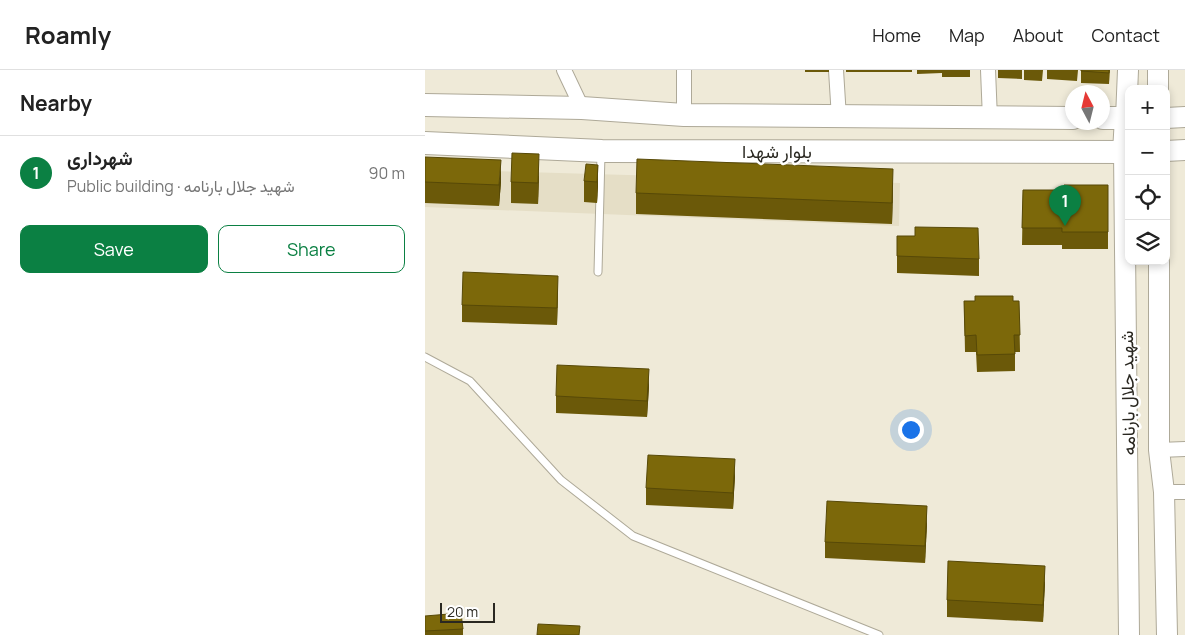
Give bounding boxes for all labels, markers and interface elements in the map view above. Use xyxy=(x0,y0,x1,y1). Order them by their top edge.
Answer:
text: Roamly xyxy=(25,18,111,51)
text: Home xyxy=(872,23,921,47)
text: Map xyxy=(949,23,985,47)
text: About xyxy=(1013,23,1063,47)
text: Contact xyxy=(1091,23,1160,47)
north arrow xyxy=(1065,85,1110,130)
map controls xyxy=(1125,85,1170,265)
button: + xyxy=(1125,85,1170,130)
text: Nearby xyxy=(20,89,92,117)
button: − xyxy=(1125,130,1170,175)
street label: بلوار شهدا xyxy=(742,139,812,163)
text: شهرداری xyxy=(67,145,133,171)
text: 1 xyxy=(32,162,40,184)
text: 90 m xyxy=(369,162,405,184)
text: Public building · شهید جلال بارنامه xyxy=(67,175,295,197)
button: locate xyxy=(1125,175,1170,220)
pin: 1 xyxy=(1049,185,1081,226)
button: layers xyxy=(1125,220,1170,265)
button: Save xyxy=(20,225,208,273)
button: Share xyxy=(218,225,405,273)
street label: شهید جلال بارنامه xyxy=(1114,330,1140,456)
your location xyxy=(898,417,924,443)
scale bar xyxy=(440,600,495,623)
text: 20 m xyxy=(447,602,478,621)

